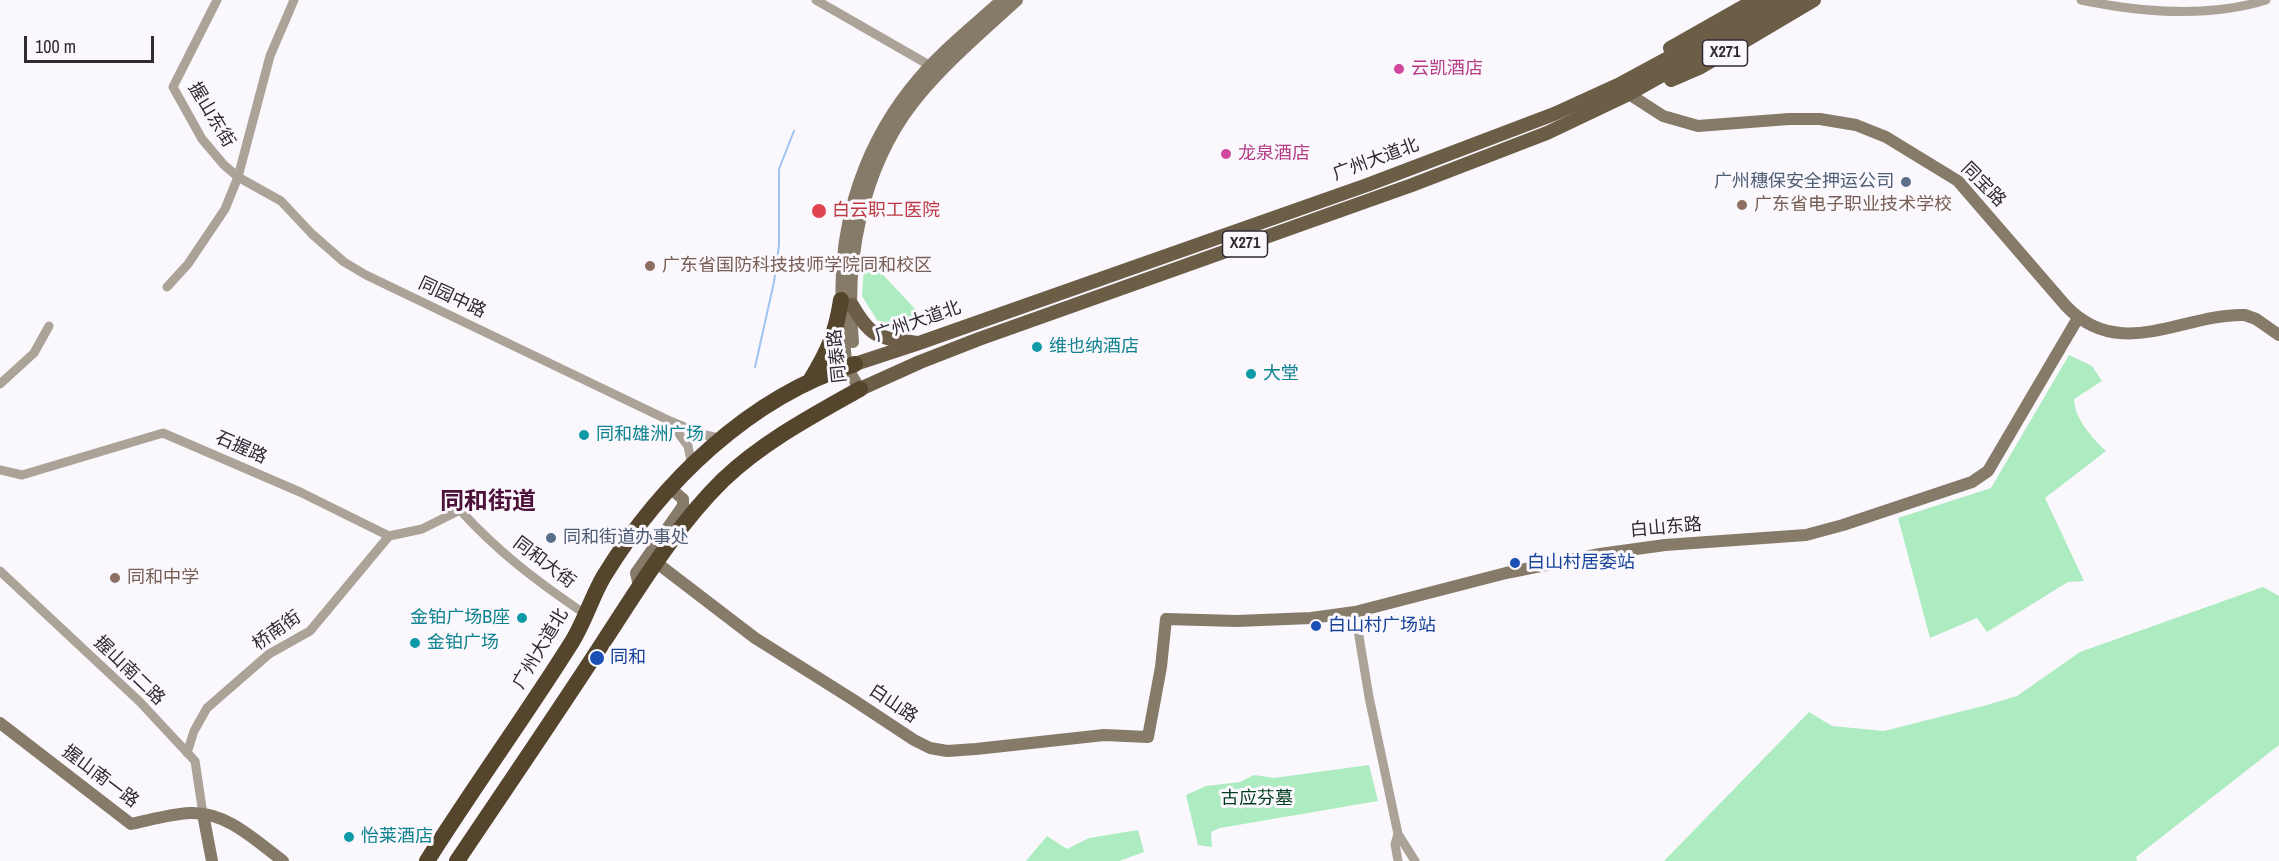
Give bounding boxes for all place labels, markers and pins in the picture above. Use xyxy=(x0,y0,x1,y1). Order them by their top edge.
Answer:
place label: 云凯酒店 xyxy=(1411,58,1483,80)
marker: 云凯酒店 xyxy=(1392,62,1406,76)
place label: 龙泉酒店 xyxy=(1238,143,1310,165)
marker: 龙泉酒店 xyxy=(1219,147,1233,161)
place label: 广州穗保安全押运公司 xyxy=(1714,171,1894,193)
marker: 广州穗保安全押运公司 xyxy=(1899,175,1913,189)
place label: 广东省电子职业技术学校 xyxy=(1754,194,1952,216)
marker: 广东省电子职业技术学校 xyxy=(1735,198,1749,212)
place label: 白云职工医院 xyxy=(832,200,940,222)
marker: 白云职工医院 xyxy=(810,202,828,220)
place label: 广东省国防科技技师学院同和校区 xyxy=(662,255,932,277)
marker: 广东省国防科技技师学院同和校区 xyxy=(643,259,657,273)
place label: 维也纳酒店 xyxy=(1049,336,1139,358)
marker: 维也纳酒店 xyxy=(1030,340,1044,354)
place label: 大堂 xyxy=(1263,363,1299,385)
marker: 大堂 xyxy=(1244,367,1258,381)
place label: 同和雄洲广场 xyxy=(596,424,704,446)
marker: 同和雄洲广场 xyxy=(577,428,591,442)
place label: 同和街道办事处 xyxy=(563,527,689,549)
marker: 同和街道办事处 xyxy=(544,531,558,545)
place label: 白山村居委站 xyxy=(1527,552,1635,574)
marker: 白山村居委站 xyxy=(1508,556,1522,570)
place label: 同和中学 xyxy=(127,567,199,589)
marker: 同和中学 xyxy=(108,571,122,585)
place label: 金铂广场B座 xyxy=(410,607,510,629)
marker: 金铂广场B座 xyxy=(515,611,529,625)
place label: 白山村广场站 xyxy=(1328,615,1436,637)
marker: 白山村广场站 xyxy=(1309,619,1323,633)
place label: 金铂广场 xyxy=(427,632,499,654)
marker: 金铂广场 xyxy=(408,636,422,650)
place label: 同和 xyxy=(610,647,646,669)
marker: 同和 xyxy=(588,649,606,667)
place label: 怡莱酒店 xyxy=(361,826,433,848)
marker: 怡莱酒店 xyxy=(342,830,356,844)

